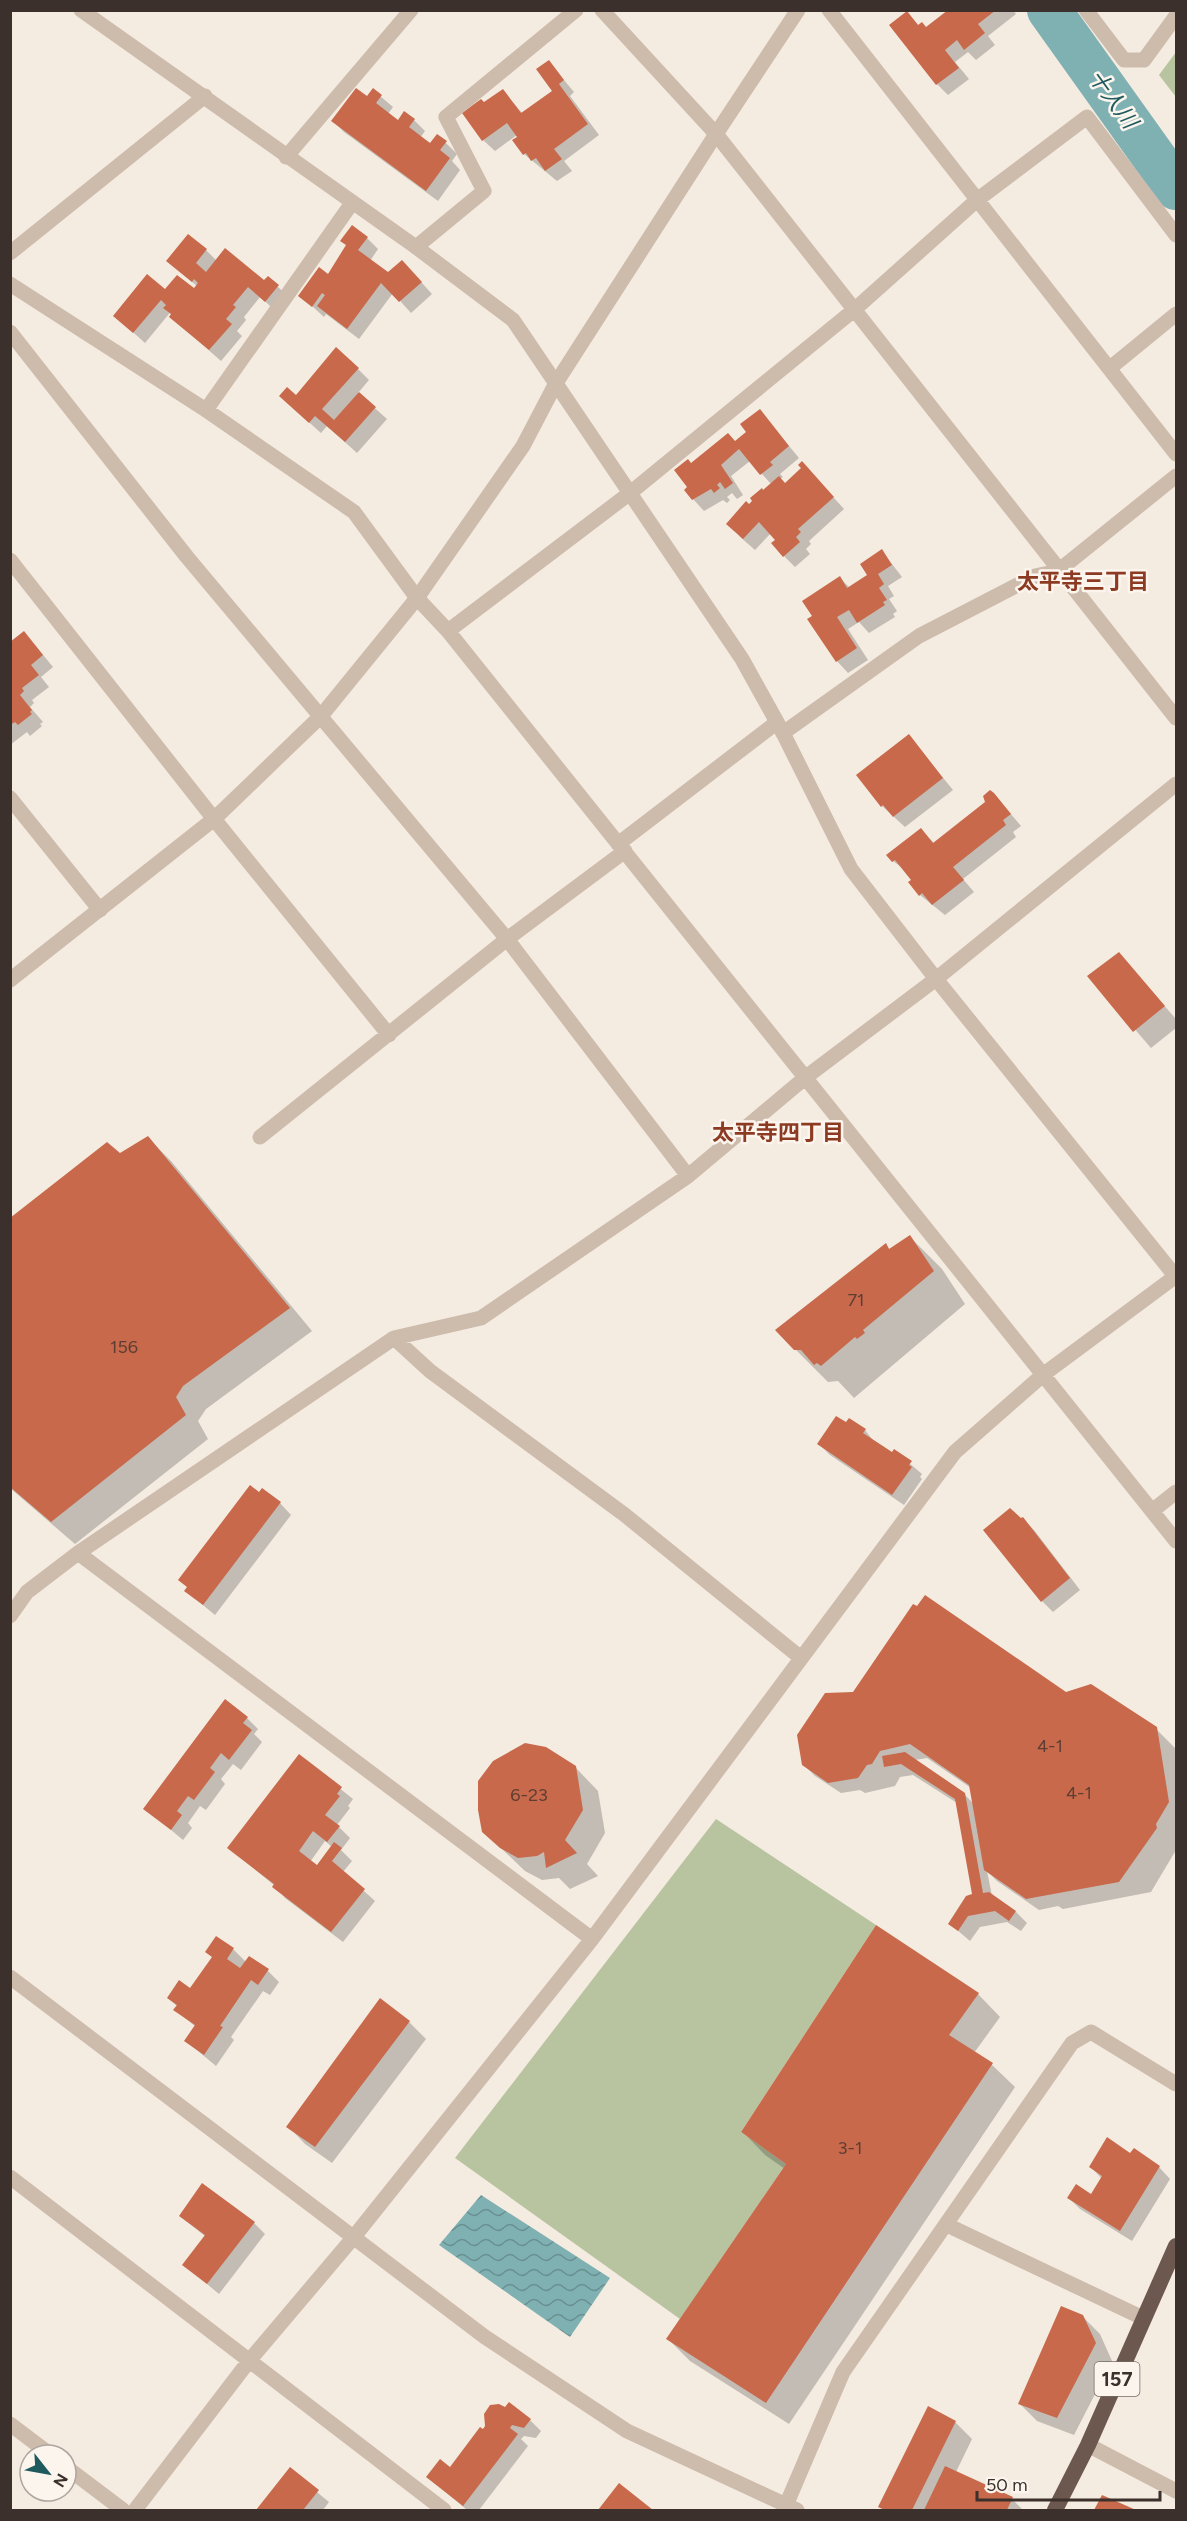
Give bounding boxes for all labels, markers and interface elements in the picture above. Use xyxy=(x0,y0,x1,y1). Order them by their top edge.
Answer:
water label: 十人川 xyxy=(1083,64,1144,135)
district label: 太平寺三丁目 xyxy=(1017,568,1149,595)
district label: 太平寺四丁目 xyxy=(712,1119,844,1146)
house number: 71 xyxy=(847,1289,865,1311)
house number: 156 xyxy=(110,1336,138,1358)
house number: 4-1 xyxy=(1037,1735,1063,1757)
house number: 4-1 xyxy=(1066,1782,1092,1804)
house number: 6-23 xyxy=(510,1784,548,1806)
house number: 3-1 xyxy=(838,2137,862,2159)
road number: 157 xyxy=(1094,2362,1140,2396)
north arrow xyxy=(18,2443,78,2503)
scale bar xyxy=(977,2464,1160,2502)
text: N xyxy=(49,2470,72,2491)
text: 50 m xyxy=(986,2474,1028,2496)

